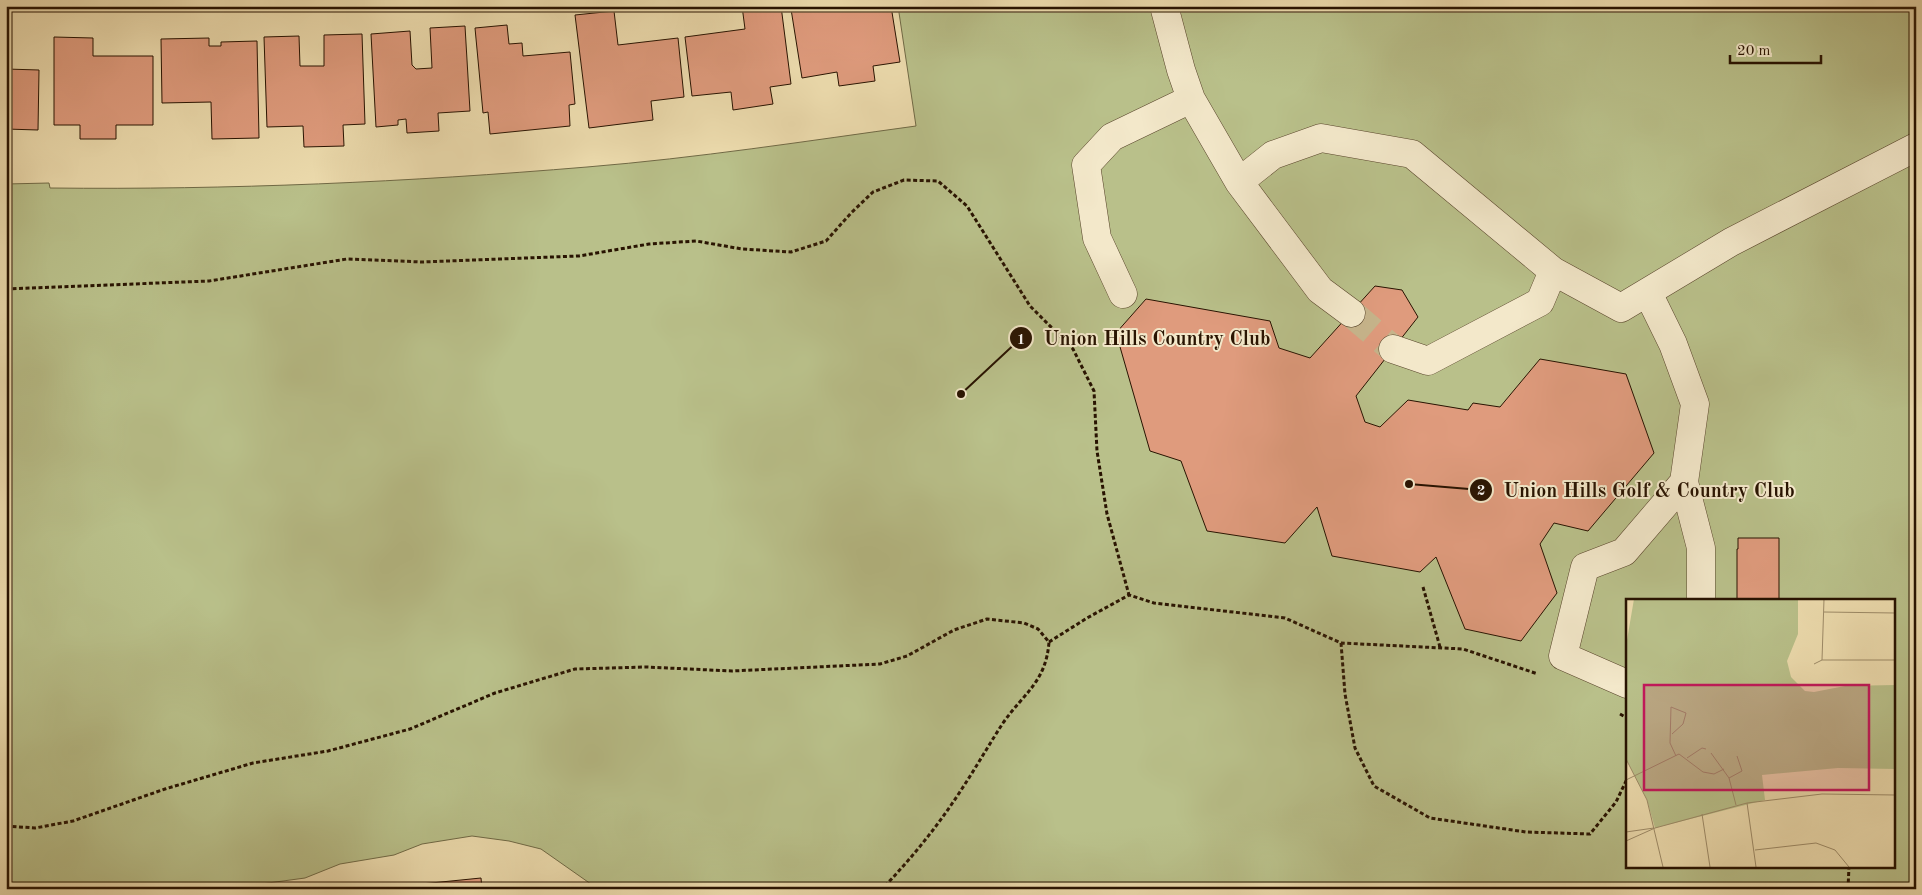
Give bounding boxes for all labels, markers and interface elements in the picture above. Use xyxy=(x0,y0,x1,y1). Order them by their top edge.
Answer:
scale bar xyxy=(1730,32,1821,64)
text: 20 m xyxy=(1737,44,1771,59)
callout: Union Hills Country Club xyxy=(1009,321,1281,356)
text: Union Hills Country Club xyxy=(1044,330,1271,350)
text: 1 xyxy=(1017,333,1025,348)
callout: Union Hills Golf & Country Club xyxy=(1468,473,1805,508)
text: Union Hills Golf & Country Club xyxy=(1503,482,1795,502)
text: 2 xyxy=(1477,484,1485,499)
inset map xyxy=(1626,599,1894,868)

